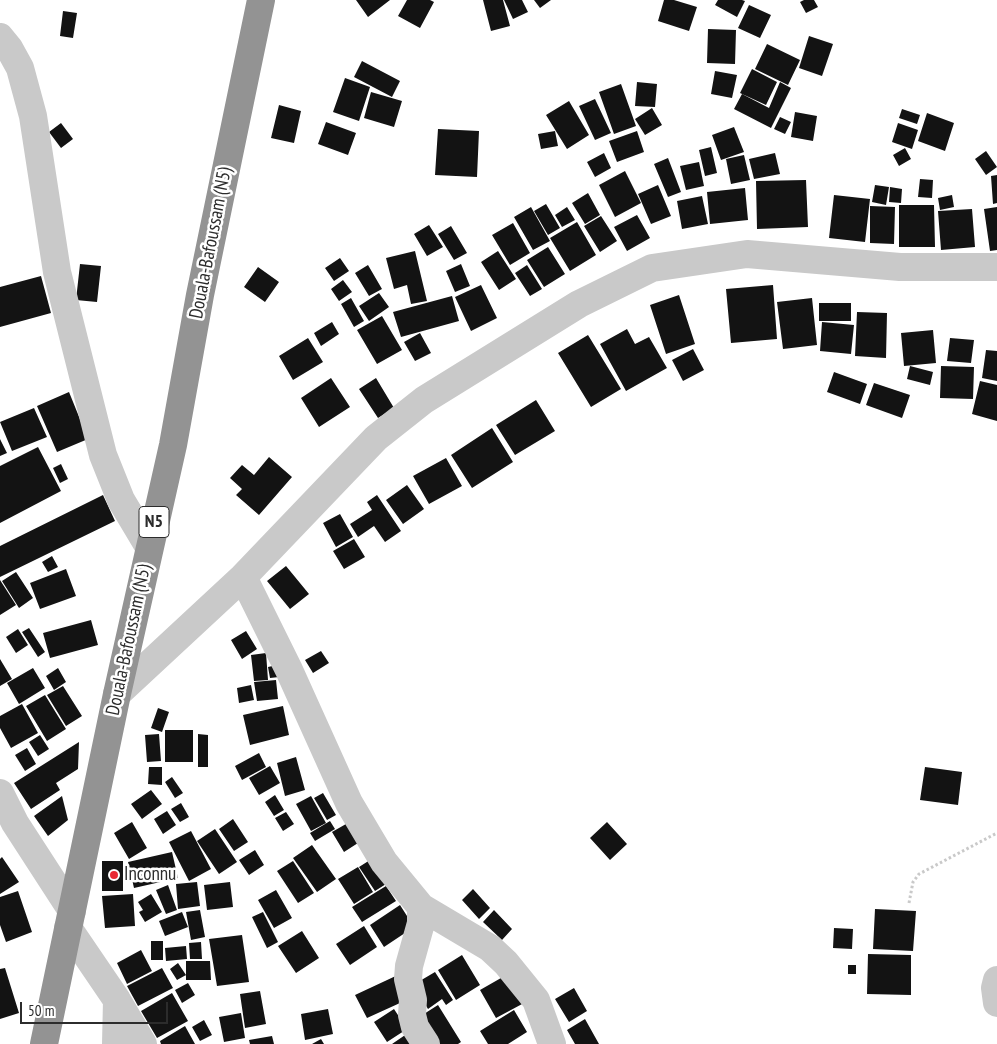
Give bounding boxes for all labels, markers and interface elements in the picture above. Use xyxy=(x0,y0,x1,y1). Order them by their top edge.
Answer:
street label: Douala-Bafoussam (N5) xyxy=(185,165,237,321)
road number: N5 xyxy=(139,507,169,538)
street label: Douala-Bafoussam (N5) xyxy=(102,562,156,718)
place label: Inconnu xyxy=(124,864,176,886)
marker: Inconnu xyxy=(108,869,120,881)
scale bar xyxy=(22,992,170,1024)
text: 50 m xyxy=(28,1001,54,1020)

